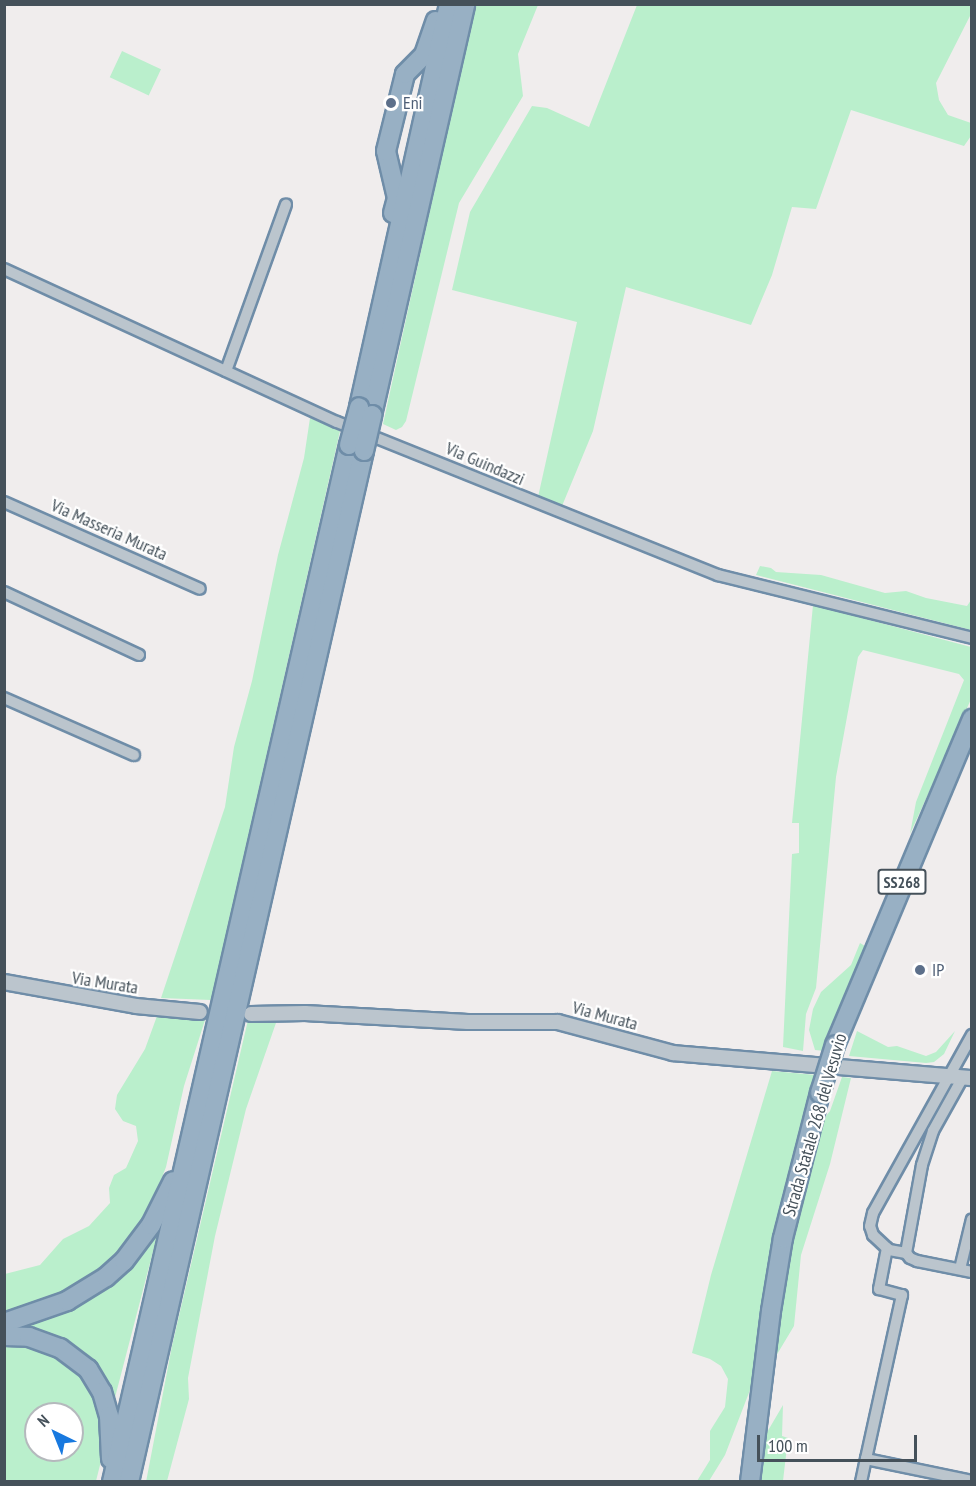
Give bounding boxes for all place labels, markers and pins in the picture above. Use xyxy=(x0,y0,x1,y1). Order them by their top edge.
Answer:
place label: Eni xyxy=(403,92,423,114)
marker: Eni xyxy=(384,96,398,110)
place label: IP xyxy=(932,959,944,981)
marker: IP xyxy=(913,963,927,977)

